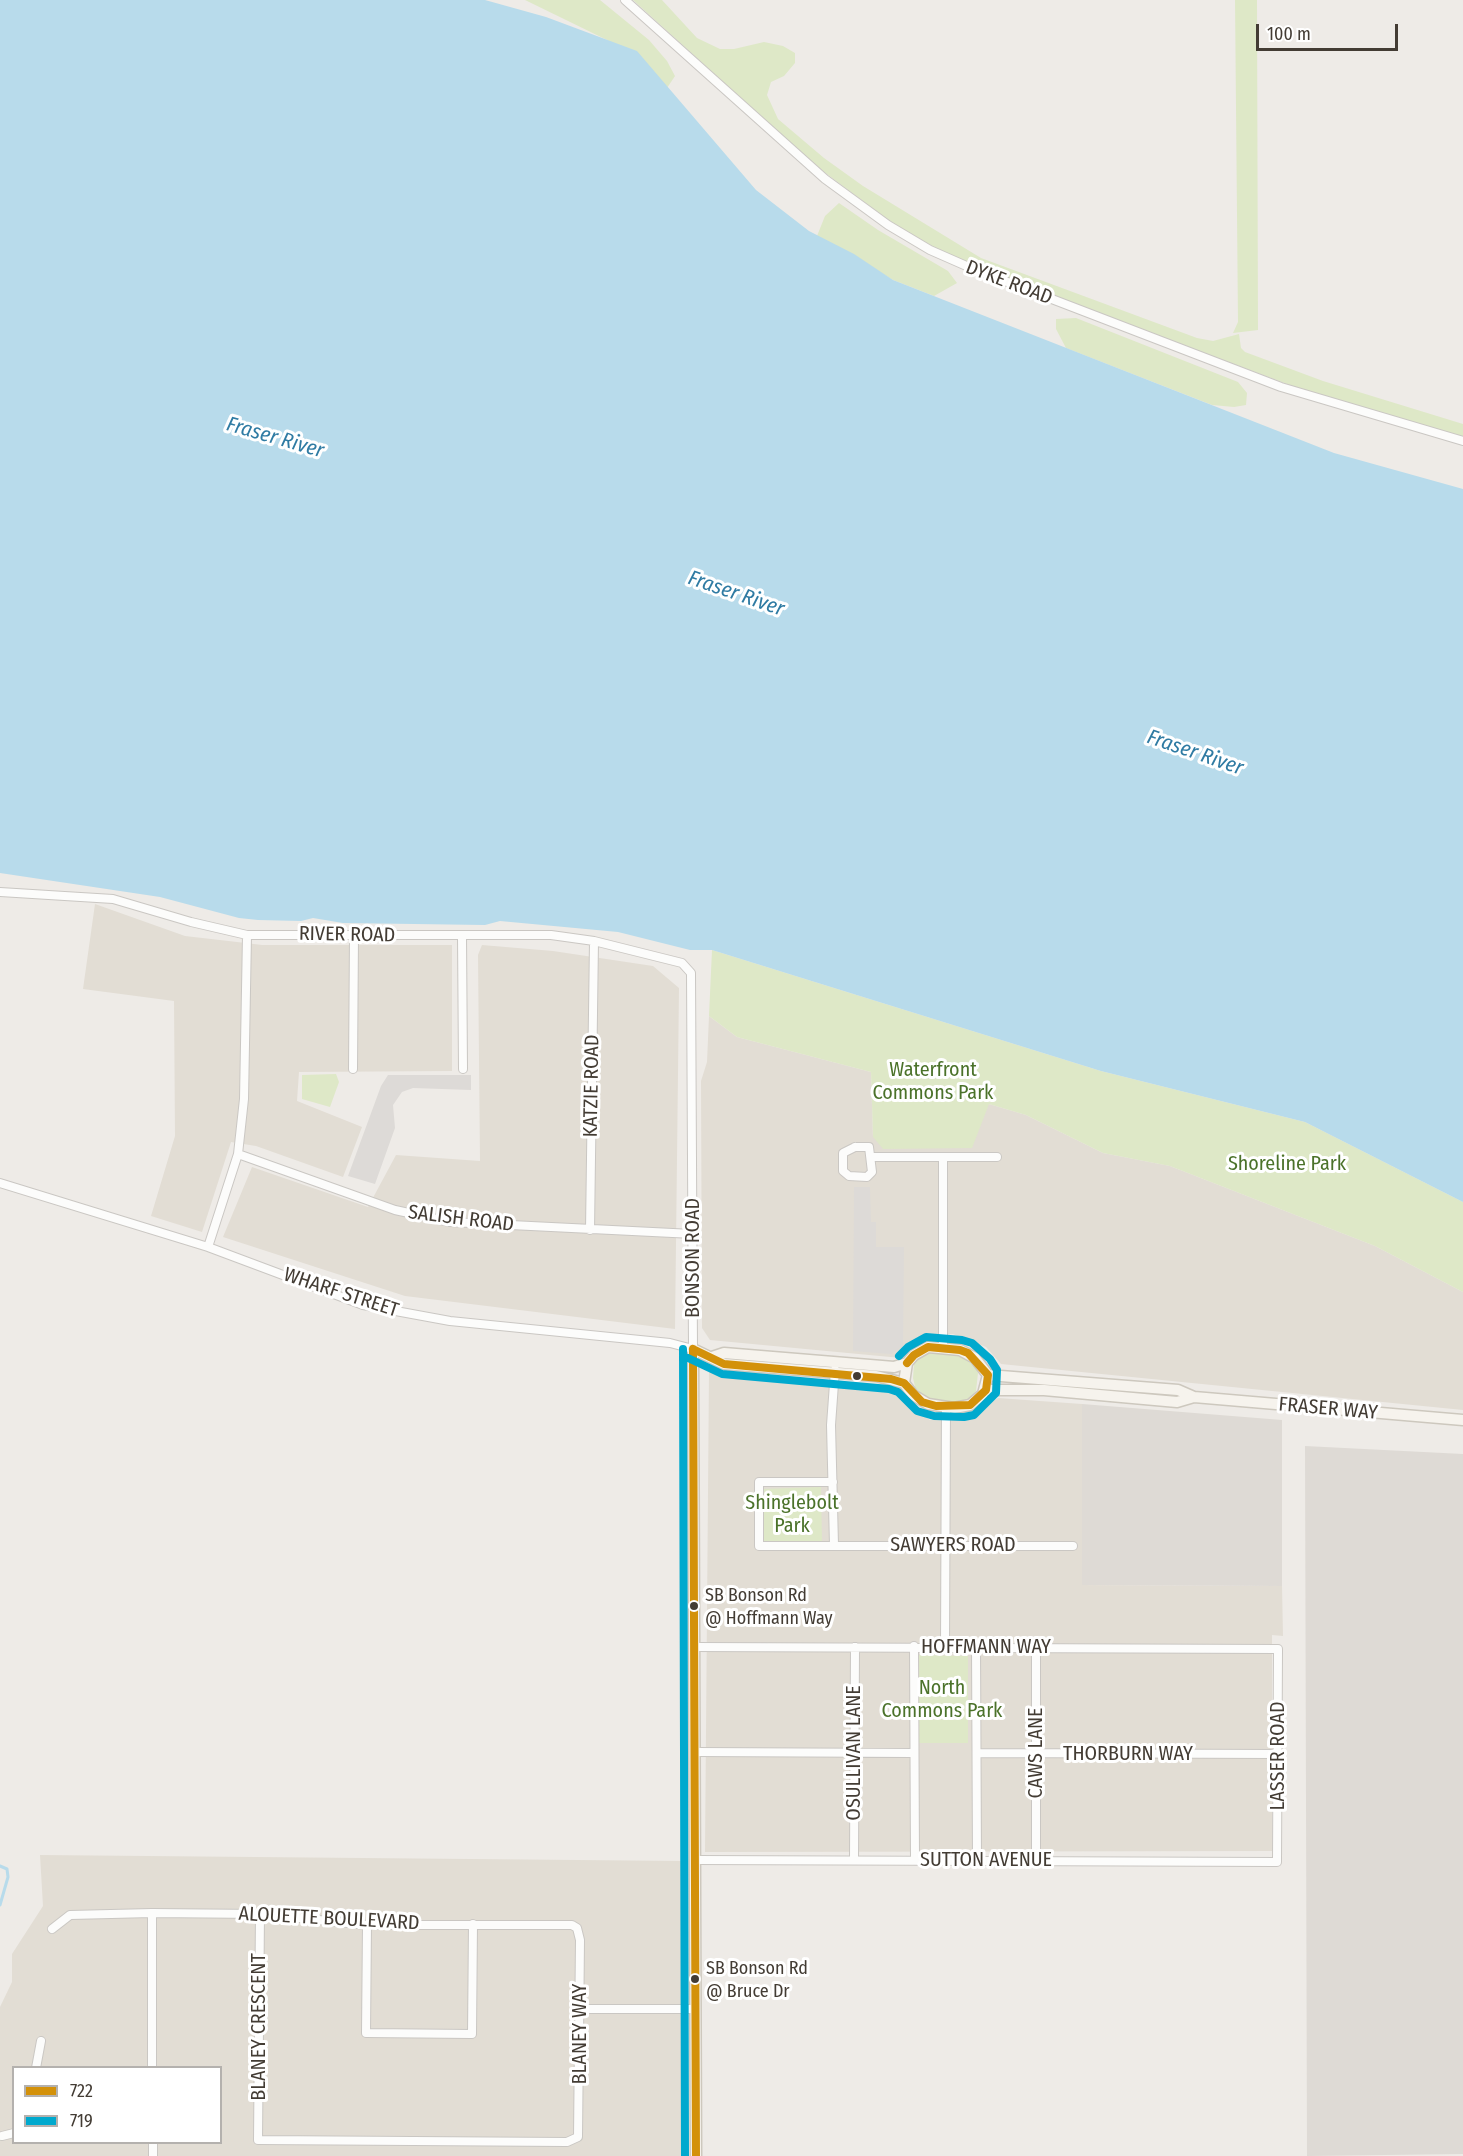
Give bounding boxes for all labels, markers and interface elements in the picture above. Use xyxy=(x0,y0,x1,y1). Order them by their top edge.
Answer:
scale bar xyxy=(1259,12,1402,50)
text: 100 m xyxy=(1267,23,1311,45)
street label: DYKE ROAD xyxy=(962,256,1056,310)
water label: Fraser River xyxy=(223,412,327,464)
water label: Fraser River xyxy=(685,566,787,622)
water label: Fraser River xyxy=(1144,725,1246,781)
street label: RIVER ROAD xyxy=(299,922,395,948)
street label: KATZIE ROAD xyxy=(579,1034,605,1138)
park label: Waterfront Commons Park xyxy=(873,1058,993,1105)
park label: Shoreline Park xyxy=(1228,1152,1346,1176)
street label: BONSON ROAD xyxy=(681,1198,705,1318)
street label: SALISH ROAD xyxy=(407,1201,515,1237)
street label: WHARF STREET xyxy=(280,1263,402,1323)
unlabelled marker xyxy=(851,1370,863,1382)
street label: FRASER WAY xyxy=(1277,1393,1379,1425)
park label: Shinglebolt Park xyxy=(745,1491,839,1538)
street label: SAWYERS ROAD xyxy=(890,1533,1016,1557)
place label: SB Bonson Rd @ Hoffmann Way xyxy=(705,1585,833,1628)
marker: SB Bonson Rd @ Hoffmann Way xyxy=(688,1600,700,1612)
street label: HOFFMANN WAY xyxy=(921,1635,1051,1659)
park label: North Commons Park xyxy=(882,1676,1002,1723)
street label: OSULLIVAN LANE xyxy=(842,1685,866,1821)
street label: LASSER ROAD xyxy=(1266,1701,1290,1811)
street label: CAWS LANE xyxy=(1024,1708,1048,1798)
street label: THORBURN WAY xyxy=(1063,1742,1193,1766)
street label: SUTTON AVENUE xyxy=(920,1848,1052,1872)
street label: ALOUETTE BOULEVARD xyxy=(238,1902,420,1936)
street label: BLANEY CRESCENT xyxy=(247,1953,271,2101)
place label: SB Bonson Rd @ Bruce Dr xyxy=(706,1958,808,2000)
marker: SB Bonson Rd @ Bruce Dr xyxy=(689,1973,701,1985)
street label: BLANEY WAY xyxy=(568,1984,592,2084)
legend xyxy=(12,2066,222,2144)
text: 722 xyxy=(70,2080,93,2102)
text: 719 xyxy=(70,2110,93,2132)

